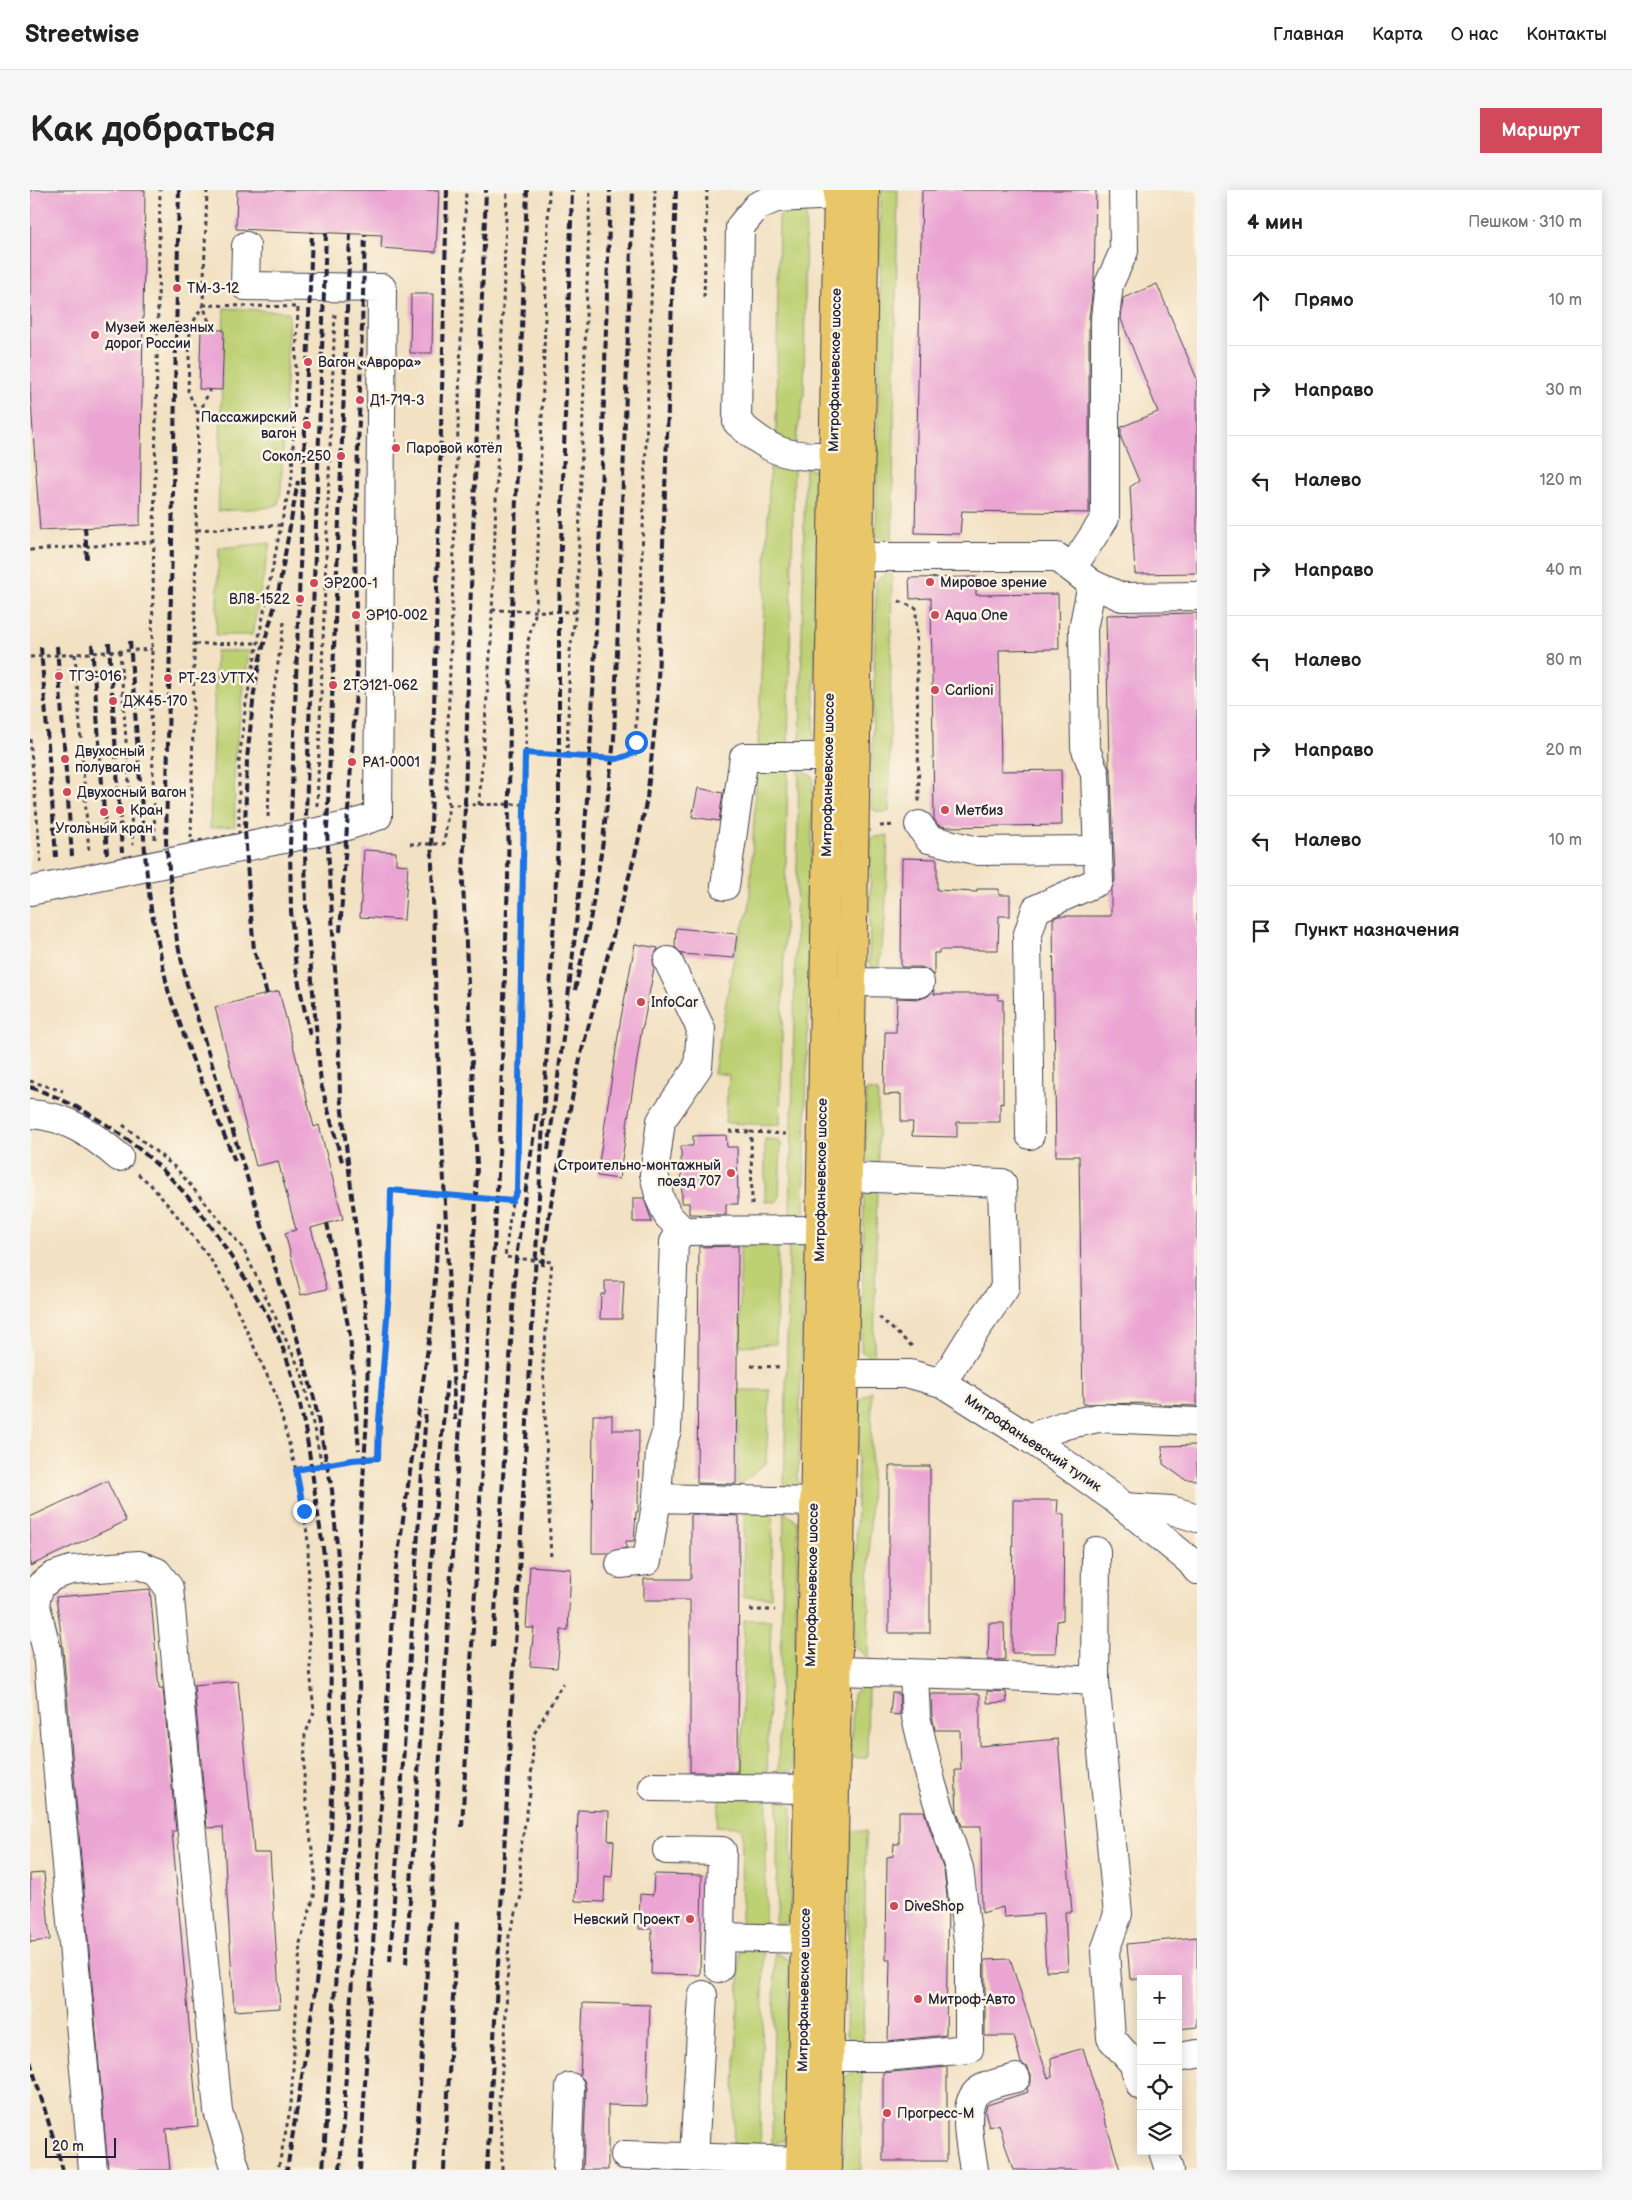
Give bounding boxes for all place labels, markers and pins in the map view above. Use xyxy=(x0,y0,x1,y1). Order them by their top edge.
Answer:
place label: ТМ-3-12 xyxy=(187,280,240,297)
marker: ТМ-3-12 xyxy=(171,282,183,294)
place label: Музей железных дорог России xyxy=(105,319,214,352)
marker: Музей железных дорог России xyxy=(89,329,101,341)
place label: Вагон «Аврора» xyxy=(318,354,422,371)
marker: Вагон «Аврора» xyxy=(302,356,314,368)
place label: Д1-719-3 xyxy=(370,392,425,409)
marker: Д1-719-3 xyxy=(354,394,366,406)
place label: Пассажирский вагон xyxy=(201,409,297,442)
marker: Пассажирский вагон xyxy=(301,419,313,431)
place label: Паровой котёл xyxy=(406,440,503,457)
marker: Паровой котёл xyxy=(390,442,402,454)
place label: Сокол-250 xyxy=(262,448,331,465)
marker: Сокол-250 xyxy=(335,450,347,462)
place label: Мировое зрение xyxy=(940,574,1047,591)
place label: ЭР200-1 xyxy=(324,575,378,592)
marker: Мировое зрение xyxy=(924,576,936,588)
marker: ЭР200-1 xyxy=(308,577,320,589)
place label: ВЛ8-1522 xyxy=(229,591,291,608)
marker: ВЛ8-1522 xyxy=(294,593,306,605)
place label: ЭР10-002 xyxy=(366,607,429,624)
place label: Aqua One xyxy=(945,607,1008,624)
marker: ЭР10-002 xyxy=(350,609,362,621)
marker: Aqua One xyxy=(929,609,941,621)
place label: ТГЭ-016 xyxy=(69,668,122,685)
marker: ТГЭ-016 xyxy=(53,670,65,682)
place label: РТ-23 УТТХ xyxy=(178,670,255,687)
marker: РТ-23 УТТХ xyxy=(162,672,174,684)
place label: 2ТЭ121-062 xyxy=(343,677,419,694)
marker: 2ТЭ121-062 xyxy=(327,679,339,691)
place label: Carlioni xyxy=(945,682,993,699)
marker: Carlioni xyxy=(929,684,941,696)
place label: ДЖ45-170 xyxy=(123,693,187,710)
marker: ДЖ45-170 xyxy=(107,695,119,707)
place label: Двухосный полувагон xyxy=(75,743,145,776)
marker: Двухосный полувагон xyxy=(59,753,71,765)
place label: РА1-0001 xyxy=(362,754,420,771)
marker: РА1-0001 xyxy=(346,756,358,768)
place label: Двухосный вагон xyxy=(77,784,187,801)
marker: Двухосный вагон xyxy=(61,786,73,798)
place label: Кран xyxy=(130,802,163,819)
place label: Метбиз xyxy=(955,802,1003,819)
marker: Кран xyxy=(114,804,126,816)
marker: Метбиз xyxy=(939,804,951,816)
marker: Угольный кран xyxy=(98,806,110,818)
place label: Угольный кран xyxy=(55,820,153,837)
place label: InfoCar xyxy=(651,994,699,1011)
marker: InfoCar xyxy=(635,996,647,1008)
place label: Строительно-монтажный поезд 707 xyxy=(558,1157,721,1190)
marker: Строительно-монтажный поезд 707 xyxy=(725,1167,737,1179)
place label: DiveShop xyxy=(904,1898,964,1915)
marker: DiveShop xyxy=(888,1900,900,1912)
place label: Невский Проект xyxy=(573,1911,680,1928)
marker: Невский Проект xyxy=(684,1913,696,1925)
place label: Митроф-Авто xyxy=(928,1991,1015,2008)
marker: Митроф-Авто xyxy=(912,1993,924,2005)
place label: Прогресс-М xyxy=(897,2105,974,2122)
marker: Прогресс-М xyxy=(881,2107,893,2119)

